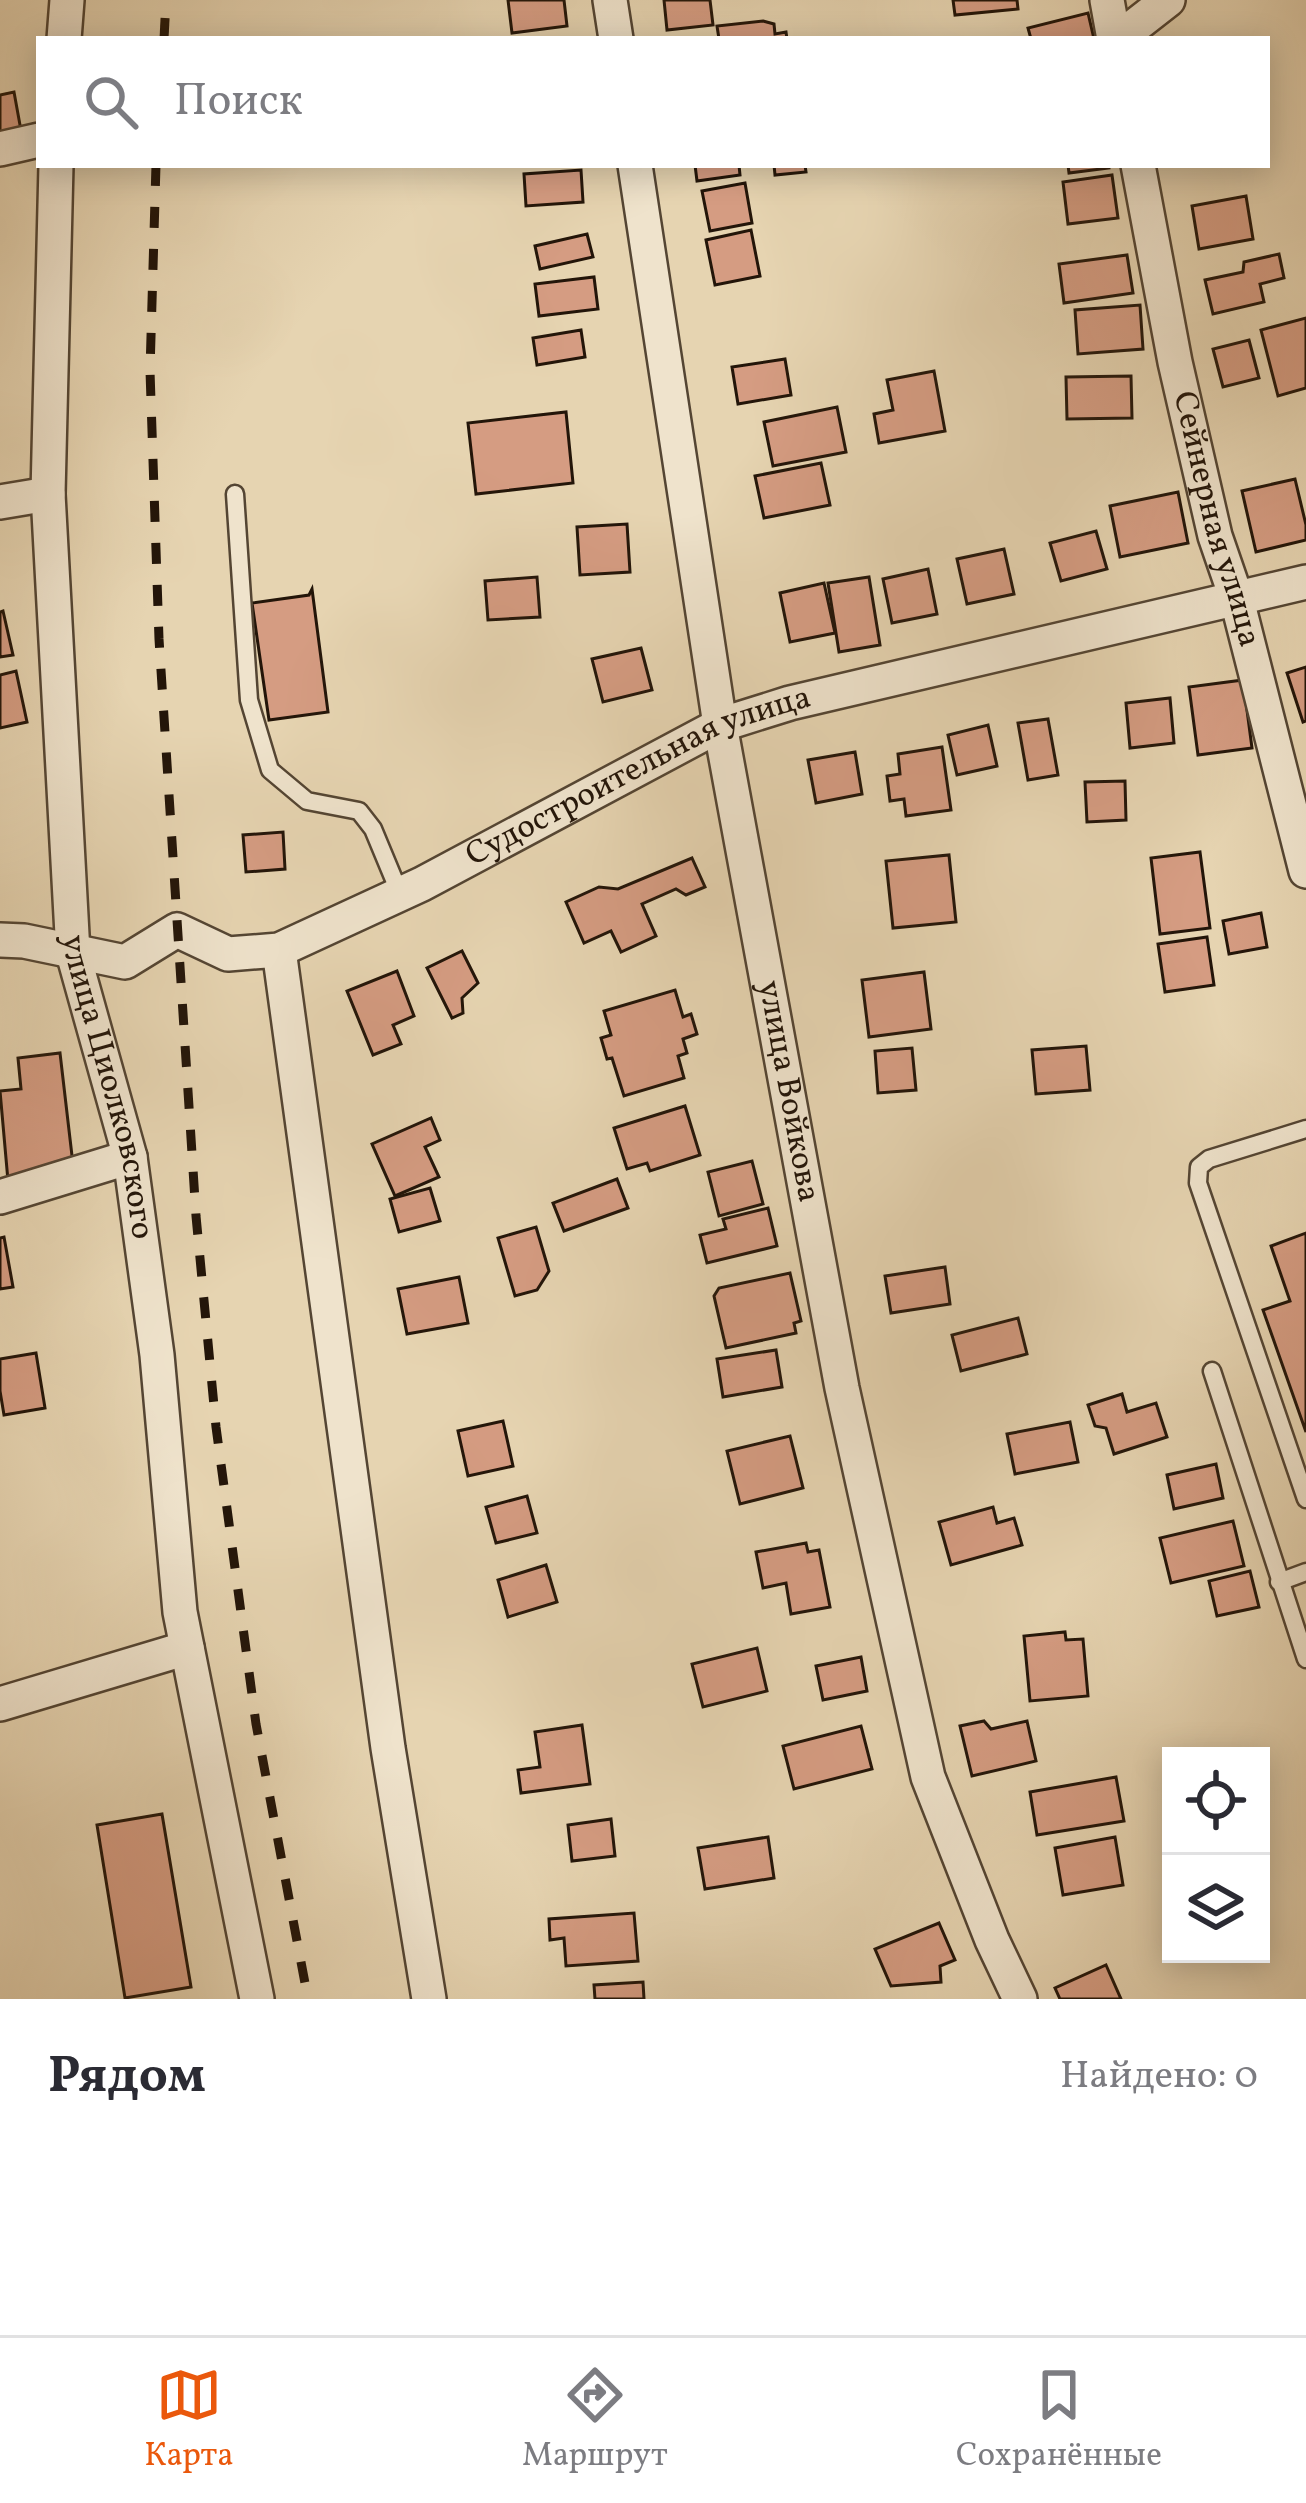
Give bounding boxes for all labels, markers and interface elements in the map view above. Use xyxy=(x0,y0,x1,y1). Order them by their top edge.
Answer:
search box xyxy=(36,36,1270,168)
icon: search xyxy=(78,69,144,135)
text: Поиск xyxy=(174,71,303,134)
street label: Сейнерная улица xyxy=(1160,387,1271,652)
street label: Судостроительная улица xyxy=(458,676,816,879)
street label: улица Циолковского xyxy=(49,934,164,1242)
street label: улица Войкова xyxy=(744,977,830,1206)
map controls xyxy=(1162,1747,1270,1963)
button: locate xyxy=(1162,1747,1270,1855)
button: layers xyxy=(1162,1855,1270,1963)
text: Рядом xyxy=(48,2042,206,2113)
text: Найдено: 0 xyxy=(1060,2050,1258,2104)
tab: Карта xyxy=(144,2362,234,2480)
tab: Маршрут xyxy=(522,2362,668,2480)
tab: Сохранённые xyxy=(956,2362,1162,2480)

